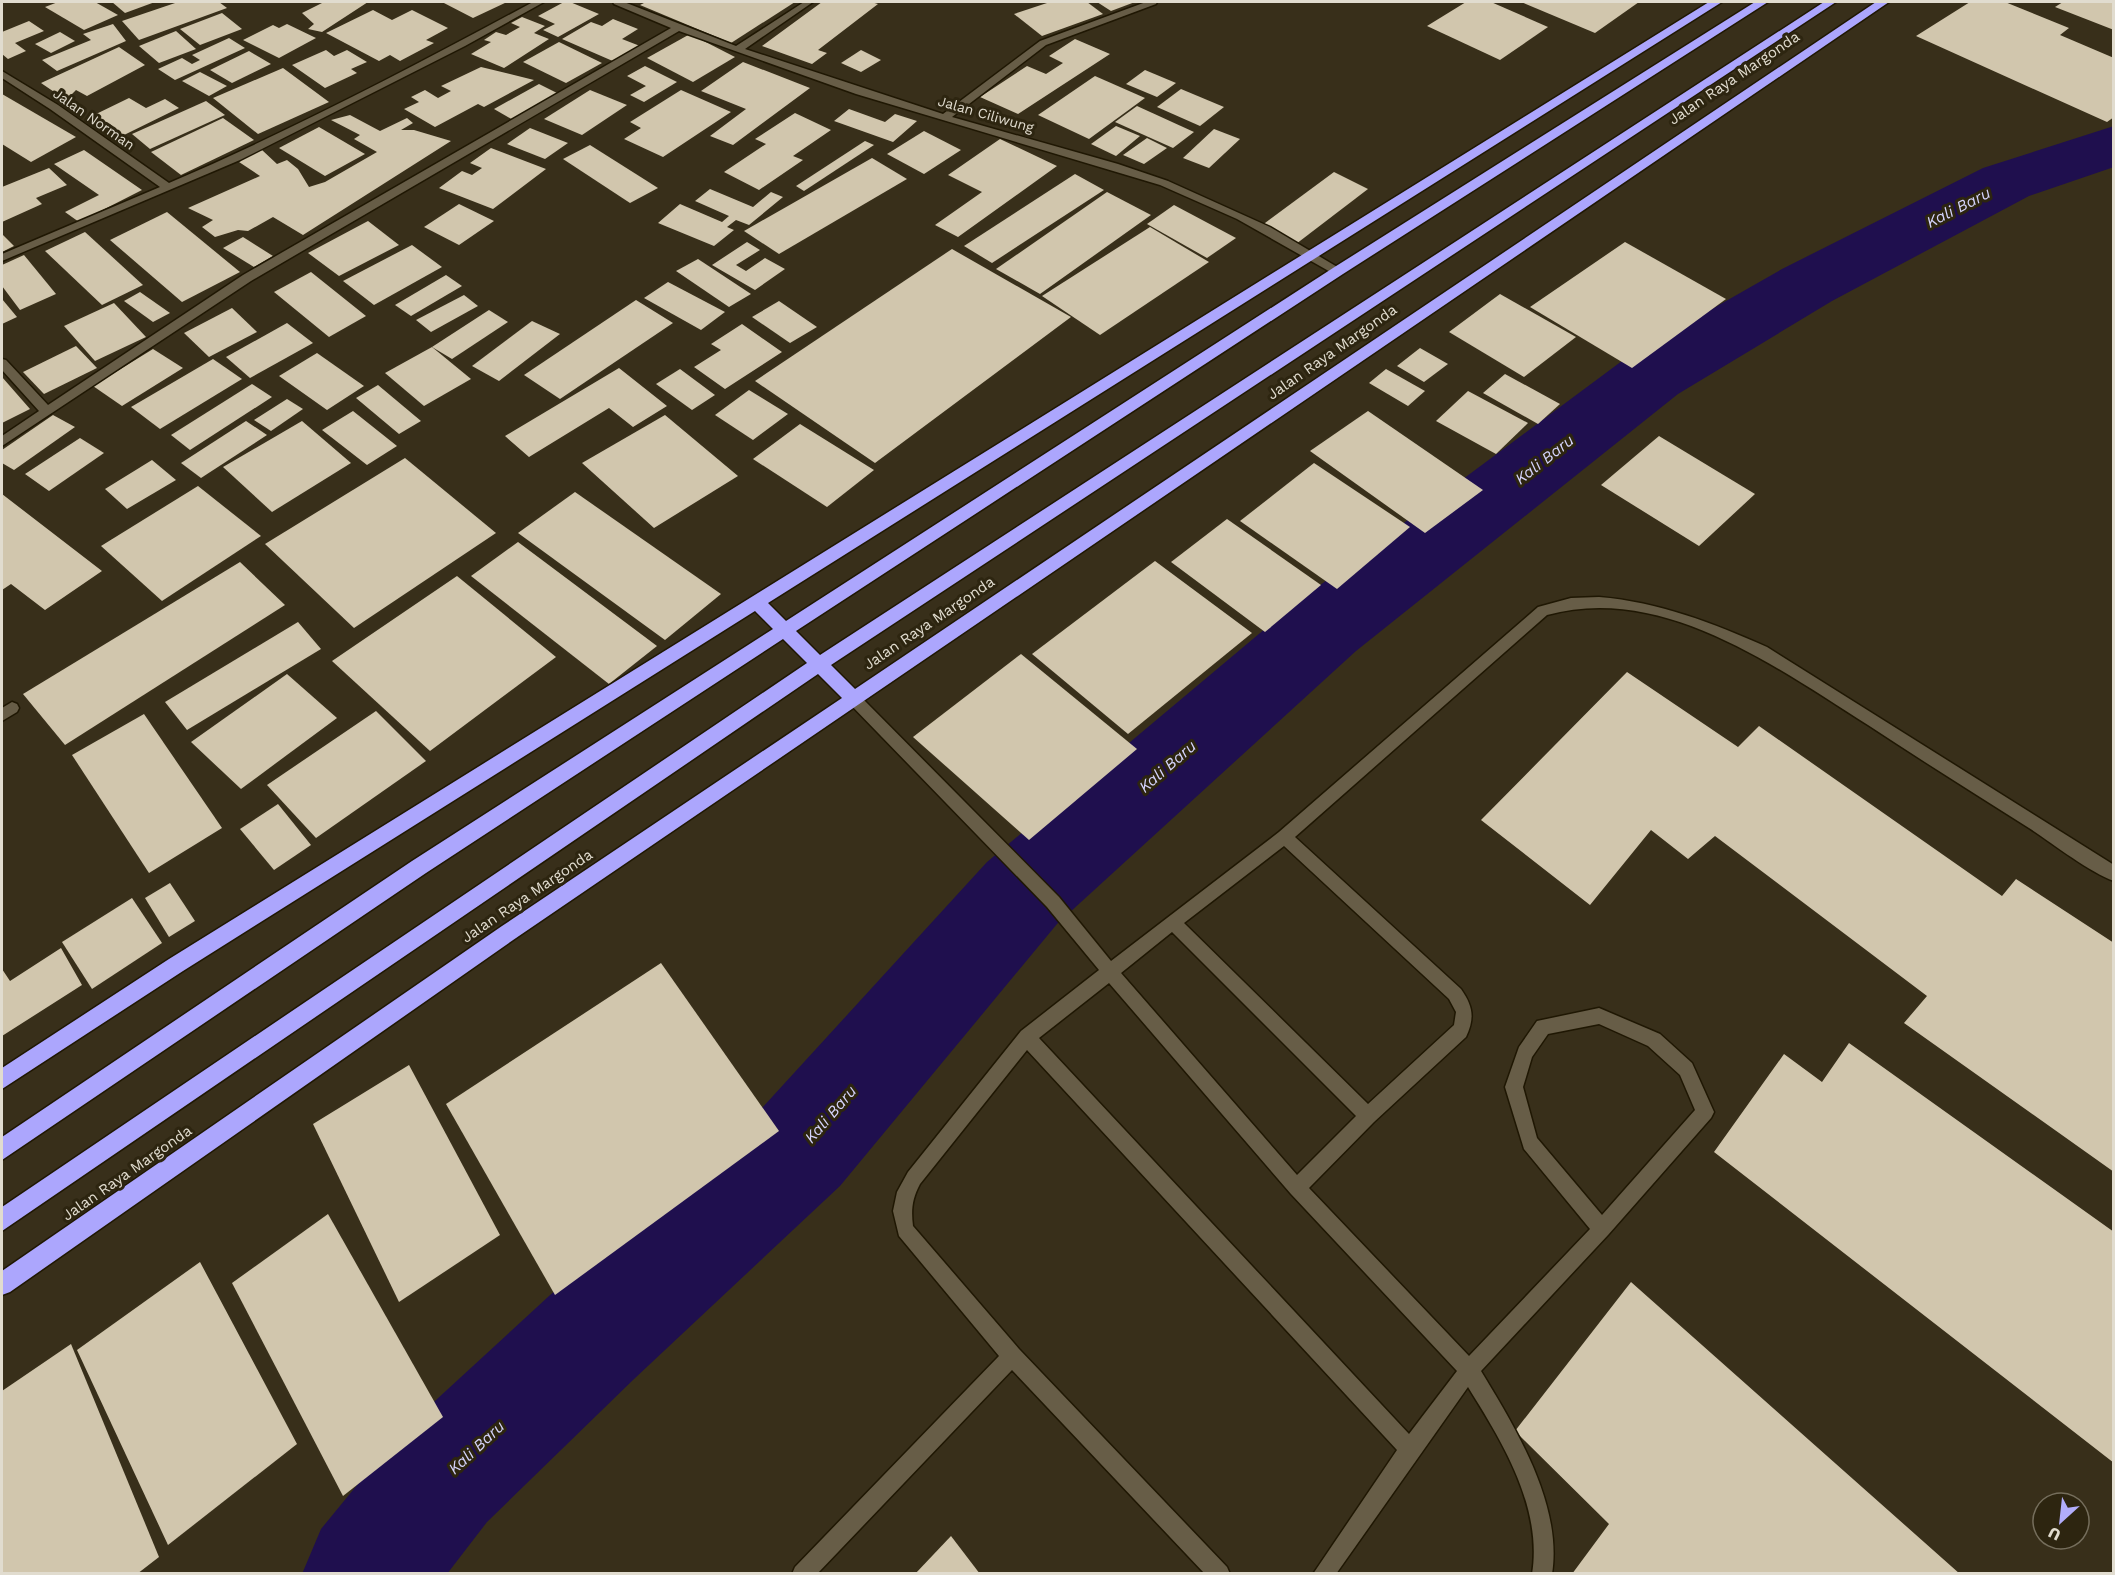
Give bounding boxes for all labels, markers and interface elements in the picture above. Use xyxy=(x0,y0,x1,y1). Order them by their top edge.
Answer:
street label: Jalan Raya Margonda xyxy=(1665,27,1803,129)
street label: Jalan Norman xyxy=(50,85,138,153)
street label: Jalan Ciliwung xyxy=(936,93,1036,135)
water label: Kali Baru xyxy=(1923,183,1994,232)
street label: Jalan Raya Margonda xyxy=(1264,300,1401,404)
water label: Kali Baru xyxy=(1511,430,1578,488)
street label: Jalan Raya Margonda xyxy=(860,572,998,674)
water label: Kali Baru xyxy=(1135,736,1200,796)
street label: Jalan Raya Margonda xyxy=(458,845,596,947)
water label: Kali Baru xyxy=(800,1081,861,1147)
street label: Jalan Raya Margonda xyxy=(59,1121,196,1225)
water label: Kali Baru xyxy=(444,1416,509,1478)
north arrow xyxy=(2031,1491,2091,1551)
text: U xyxy=(2045,1523,2064,1545)

